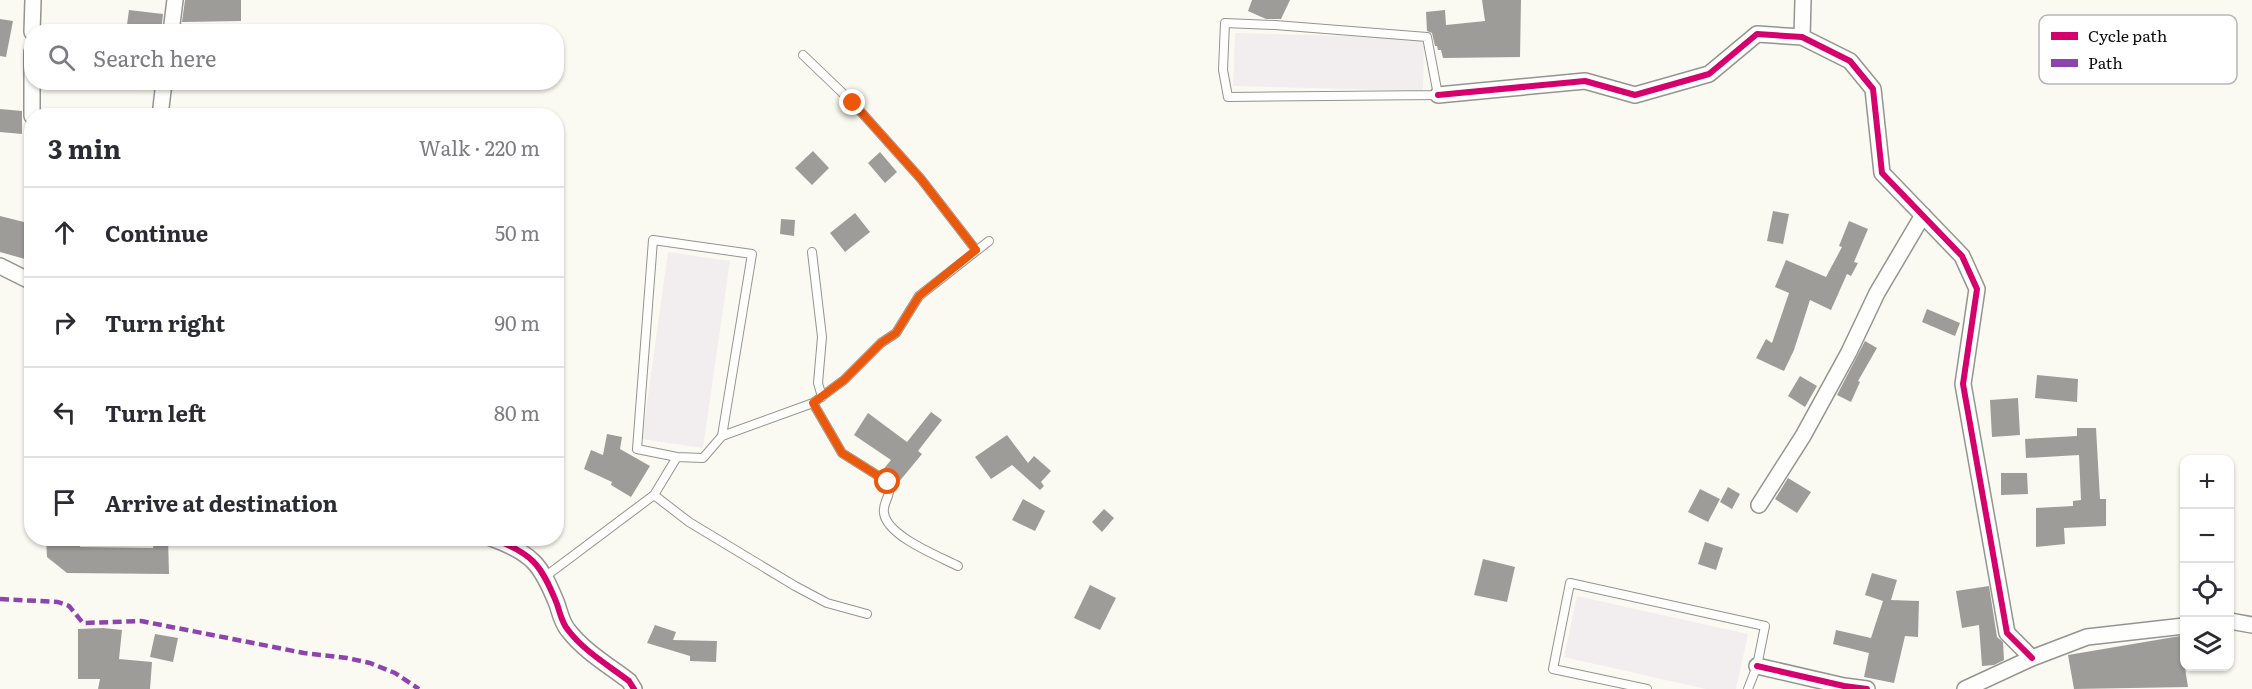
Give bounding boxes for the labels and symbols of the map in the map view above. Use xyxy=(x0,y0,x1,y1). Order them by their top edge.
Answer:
legend xyxy=(2039,15,2237,84)
text: Cycle path xyxy=(2088,23,2168,47)
text: Path xyxy=(2088,50,2123,74)
route end xyxy=(839,89,865,115)
route start xyxy=(874,468,900,494)

